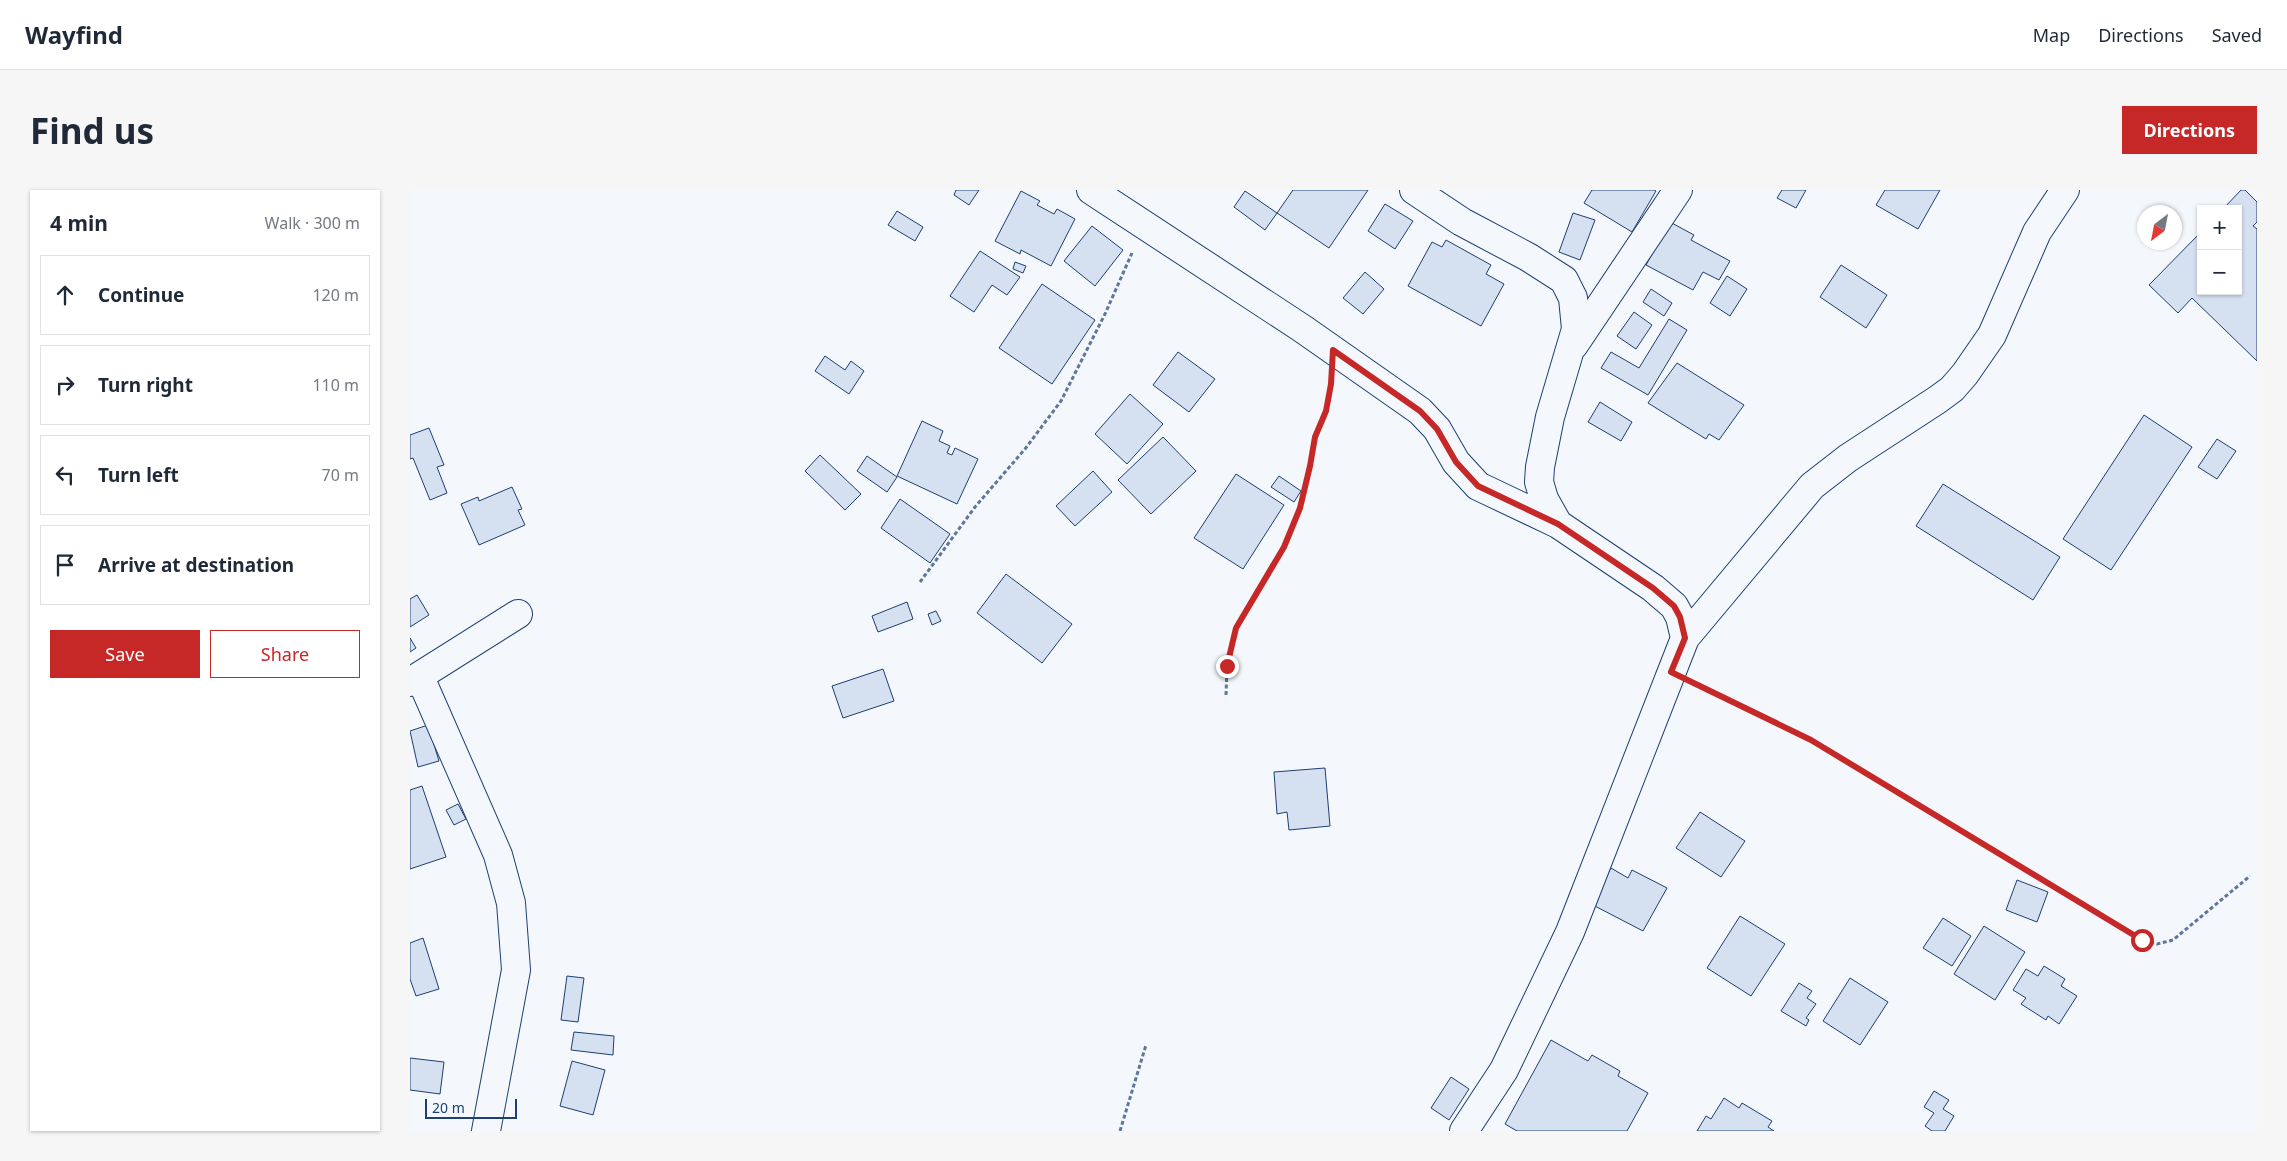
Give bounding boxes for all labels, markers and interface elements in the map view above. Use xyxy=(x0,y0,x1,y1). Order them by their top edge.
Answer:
text: Wayfind xyxy=(25,18,123,51)
text: Map xyxy=(2033,23,2070,47)
text: Directions xyxy=(2098,23,2184,47)
text: Saved xyxy=(2212,23,2262,47)
button: Directions xyxy=(2122,106,2257,154)
text: Find us xyxy=(30,107,154,154)
north arrow xyxy=(2137,205,2182,250)
map controls xyxy=(2197,205,2242,295)
button: + xyxy=(2197,205,2242,250)
text: 4 min xyxy=(50,209,108,237)
text: Walk · 300 m xyxy=(265,212,360,234)
button: − xyxy=(2197,250,2242,295)
icon: ahead xyxy=(51,281,79,309)
text: Continue xyxy=(98,282,184,308)
text: 120 m xyxy=(312,284,359,306)
icon: right xyxy=(51,371,79,399)
text: Turn right xyxy=(98,372,193,398)
text: 110 m xyxy=(312,374,359,396)
icon: left xyxy=(51,461,79,489)
text: Turn left xyxy=(98,462,179,488)
text: 70 m xyxy=(322,464,359,486)
icon: arrive xyxy=(51,551,79,579)
text: Arrive at destination xyxy=(98,552,294,578)
button: Save xyxy=(50,630,200,678)
button: Share xyxy=(210,630,360,678)
route end xyxy=(1216,655,1239,678)
route start xyxy=(2131,929,2154,952)
scale bar xyxy=(425,1096,518,1119)
text: 20 m xyxy=(432,1098,465,1117)

